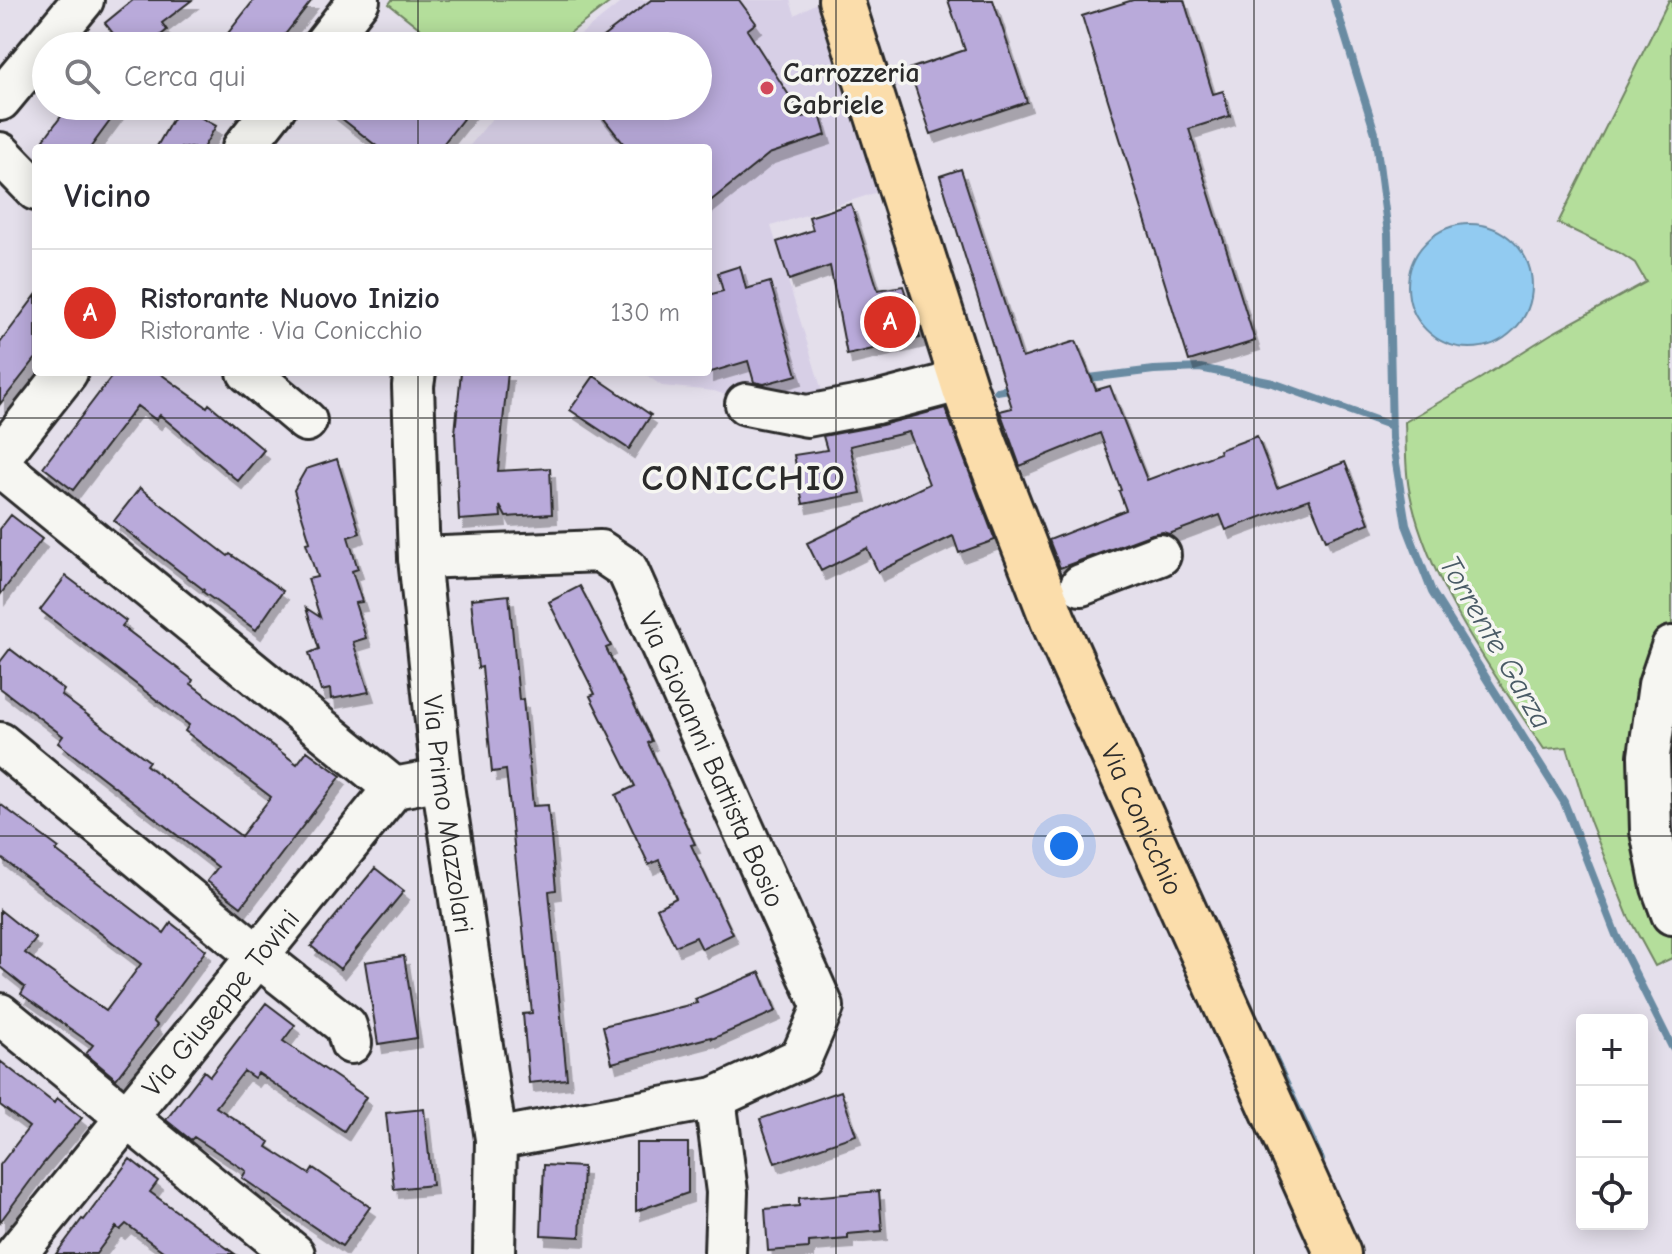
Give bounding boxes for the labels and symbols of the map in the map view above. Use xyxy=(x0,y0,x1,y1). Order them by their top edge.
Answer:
place label: Carrozzeria Gabriele xyxy=(783,57,920,121)
marker: Carrozzeria Gabriele xyxy=(758,79,776,97)
pin: A xyxy=(864,292,916,352)
district label: CONICCHIO xyxy=(641,458,847,499)
water label: Torrente Garza xyxy=(1432,550,1559,735)
street label: Via Giovanni Battista Bosio xyxy=(631,607,791,912)
street label: Via Primo Mazzolari xyxy=(416,693,480,935)
street label: Via Conicchio xyxy=(1094,739,1190,900)
your location xyxy=(1044,826,1084,866)
street label: Via Giuseppe Tovini xyxy=(136,903,306,1103)

